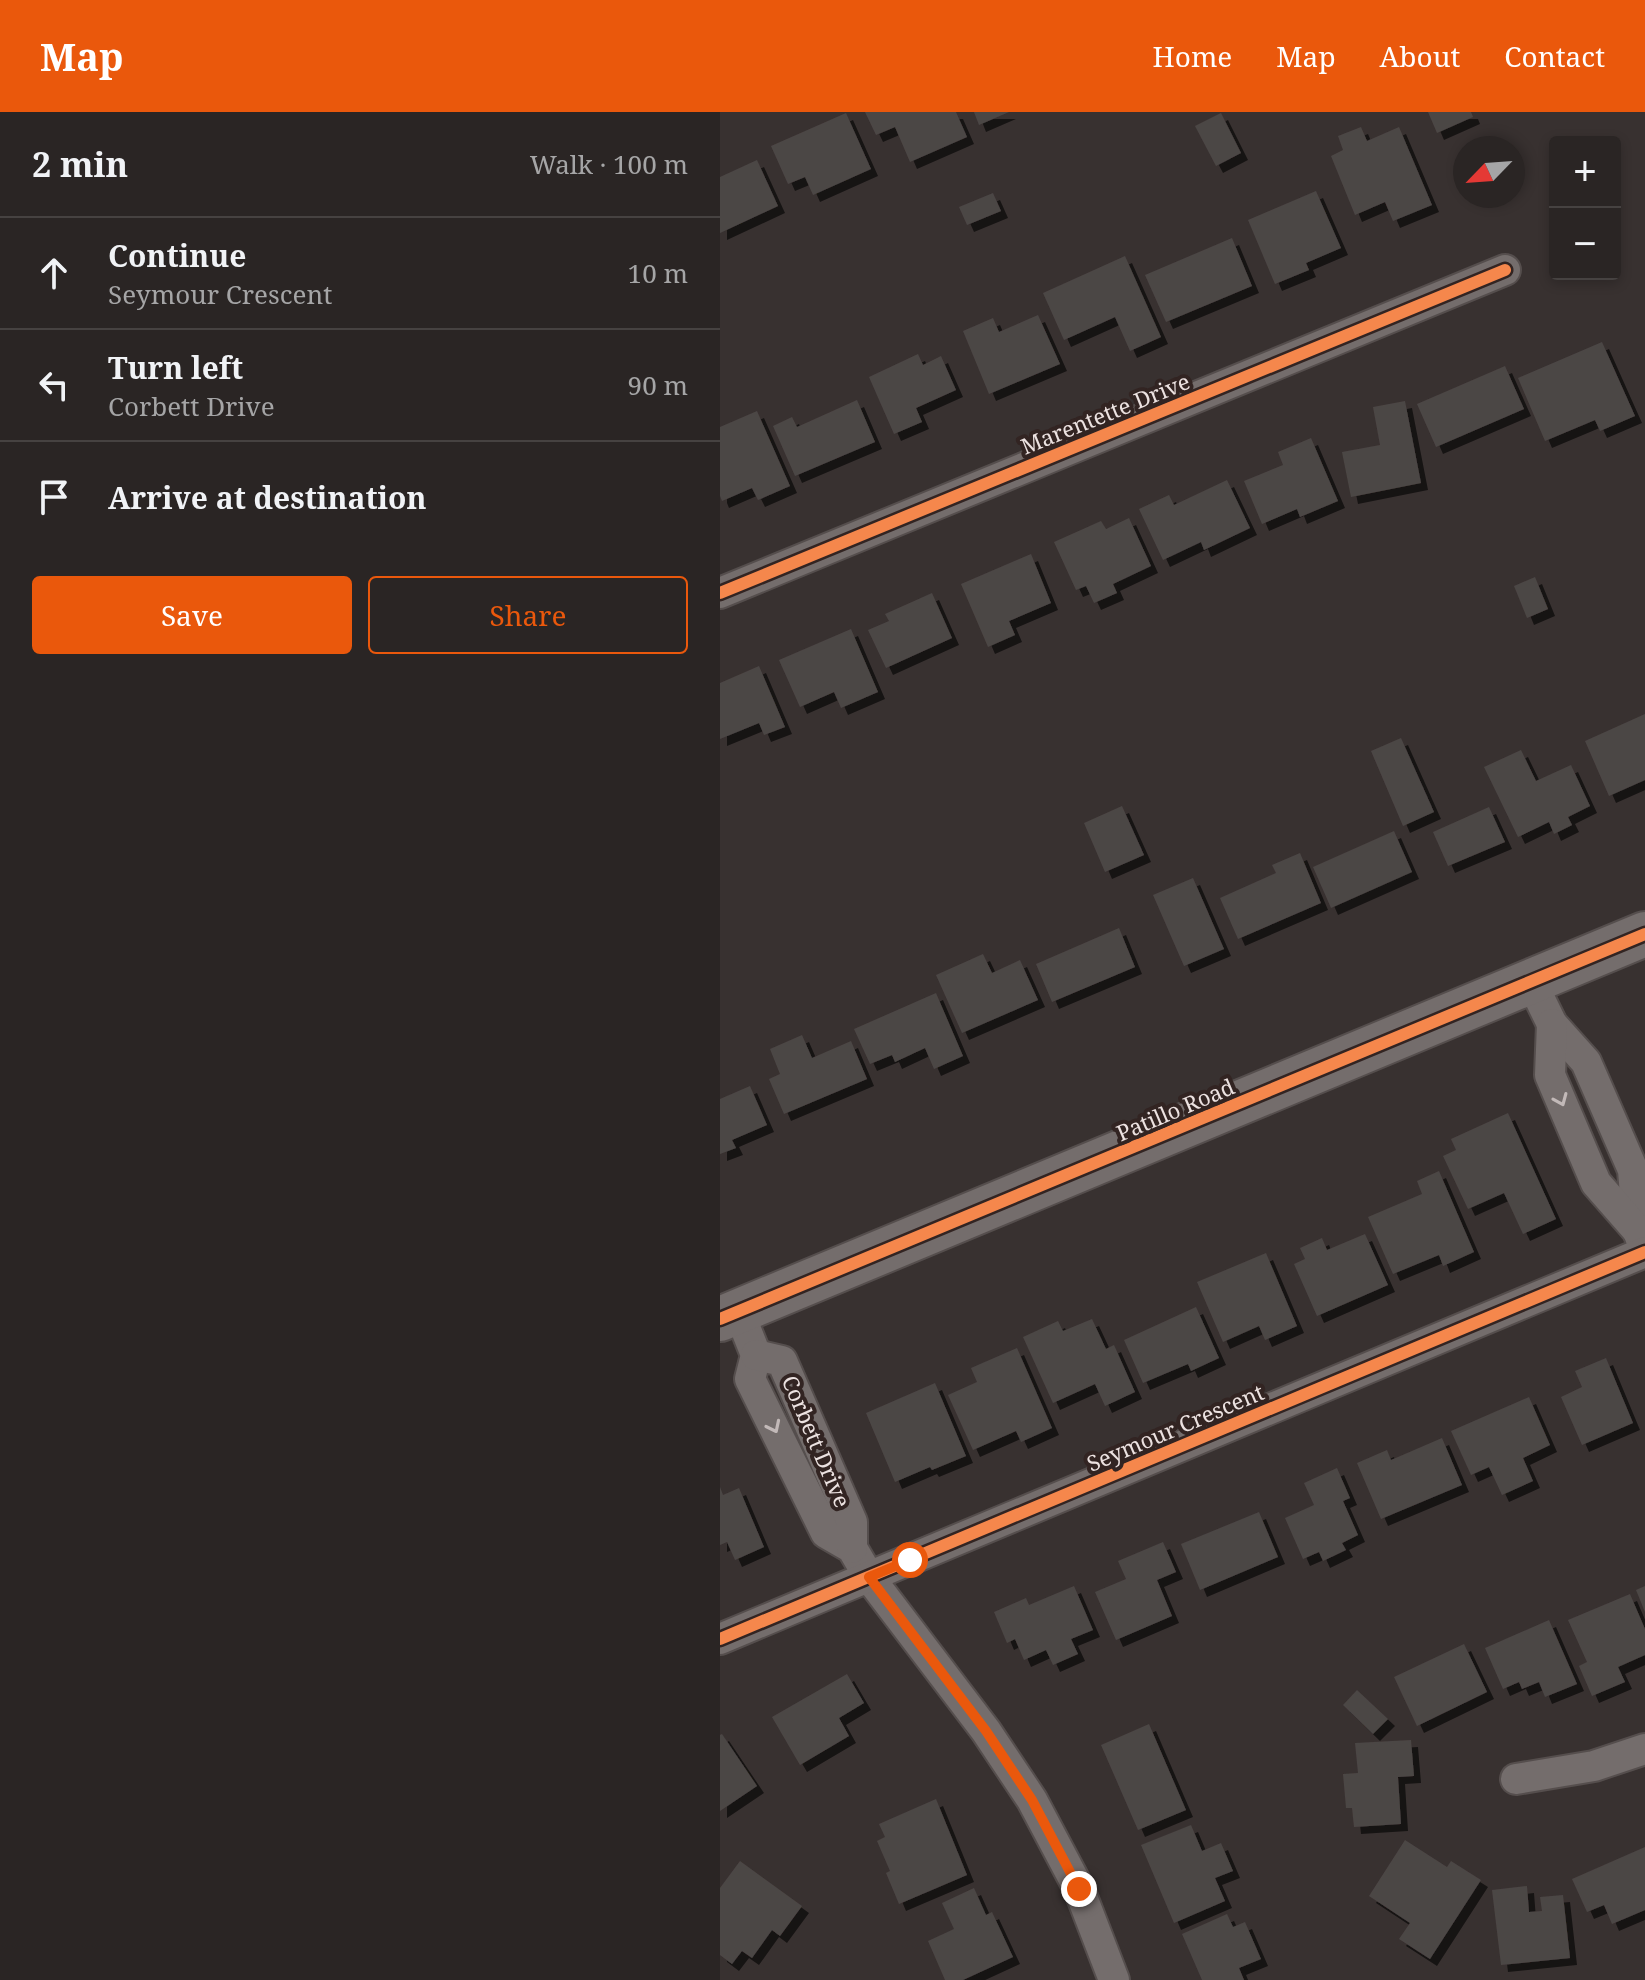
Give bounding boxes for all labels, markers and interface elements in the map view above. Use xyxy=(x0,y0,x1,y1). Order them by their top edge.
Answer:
text: Map xyxy=(40,30,124,82)
text: Home xyxy=(1153,37,1232,75)
text: Map xyxy=(1276,37,1336,75)
text: About xyxy=(1380,37,1460,75)
text: Contact xyxy=(1504,37,1605,75)
north arrow xyxy=(1453,136,1525,208)
map controls xyxy=(1549,136,1621,280)
button: + xyxy=(1549,136,1621,208)
text: 2 min xyxy=(32,141,128,187)
text: Walk · 100 m xyxy=(530,146,688,182)
button: − xyxy=(1549,208,1621,280)
text: Continue xyxy=(108,235,246,276)
icon: ahead xyxy=(32,251,76,295)
text: 10 m xyxy=(628,255,688,291)
text: Seymour Crescent xyxy=(108,276,332,312)
text: Turn left xyxy=(108,347,243,388)
icon: left xyxy=(32,363,76,407)
street label: Marentette Drive xyxy=(1016,365,1194,461)
text: 90 m xyxy=(628,367,688,403)
text: Corbett Drive xyxy=(108,388,275,424)
icon: arrive xyxy=(32,475,76,519)
text: Arrive at destination xyxy=(108,477,427,518)
button: Save xyxy=(32,576,352,654)
button: Share xyxy=(368,576,688,654)
street label: Patillo Road xyxy=(1111,1070,1239,1147)
one-way arrow xyxy=(1551,1092,1568,1106)
street label: Corbett Drive xyxy=(776,1370,858,1512)
street label: Seymour Crescent xyxy=(1082,1376,1268,1478)
one-way arrow xyxy=(764,1418,780,1433)
route start xyxy=(892,1542,928,1578)
route end xyxy=(1061,1871,1097,1907)

